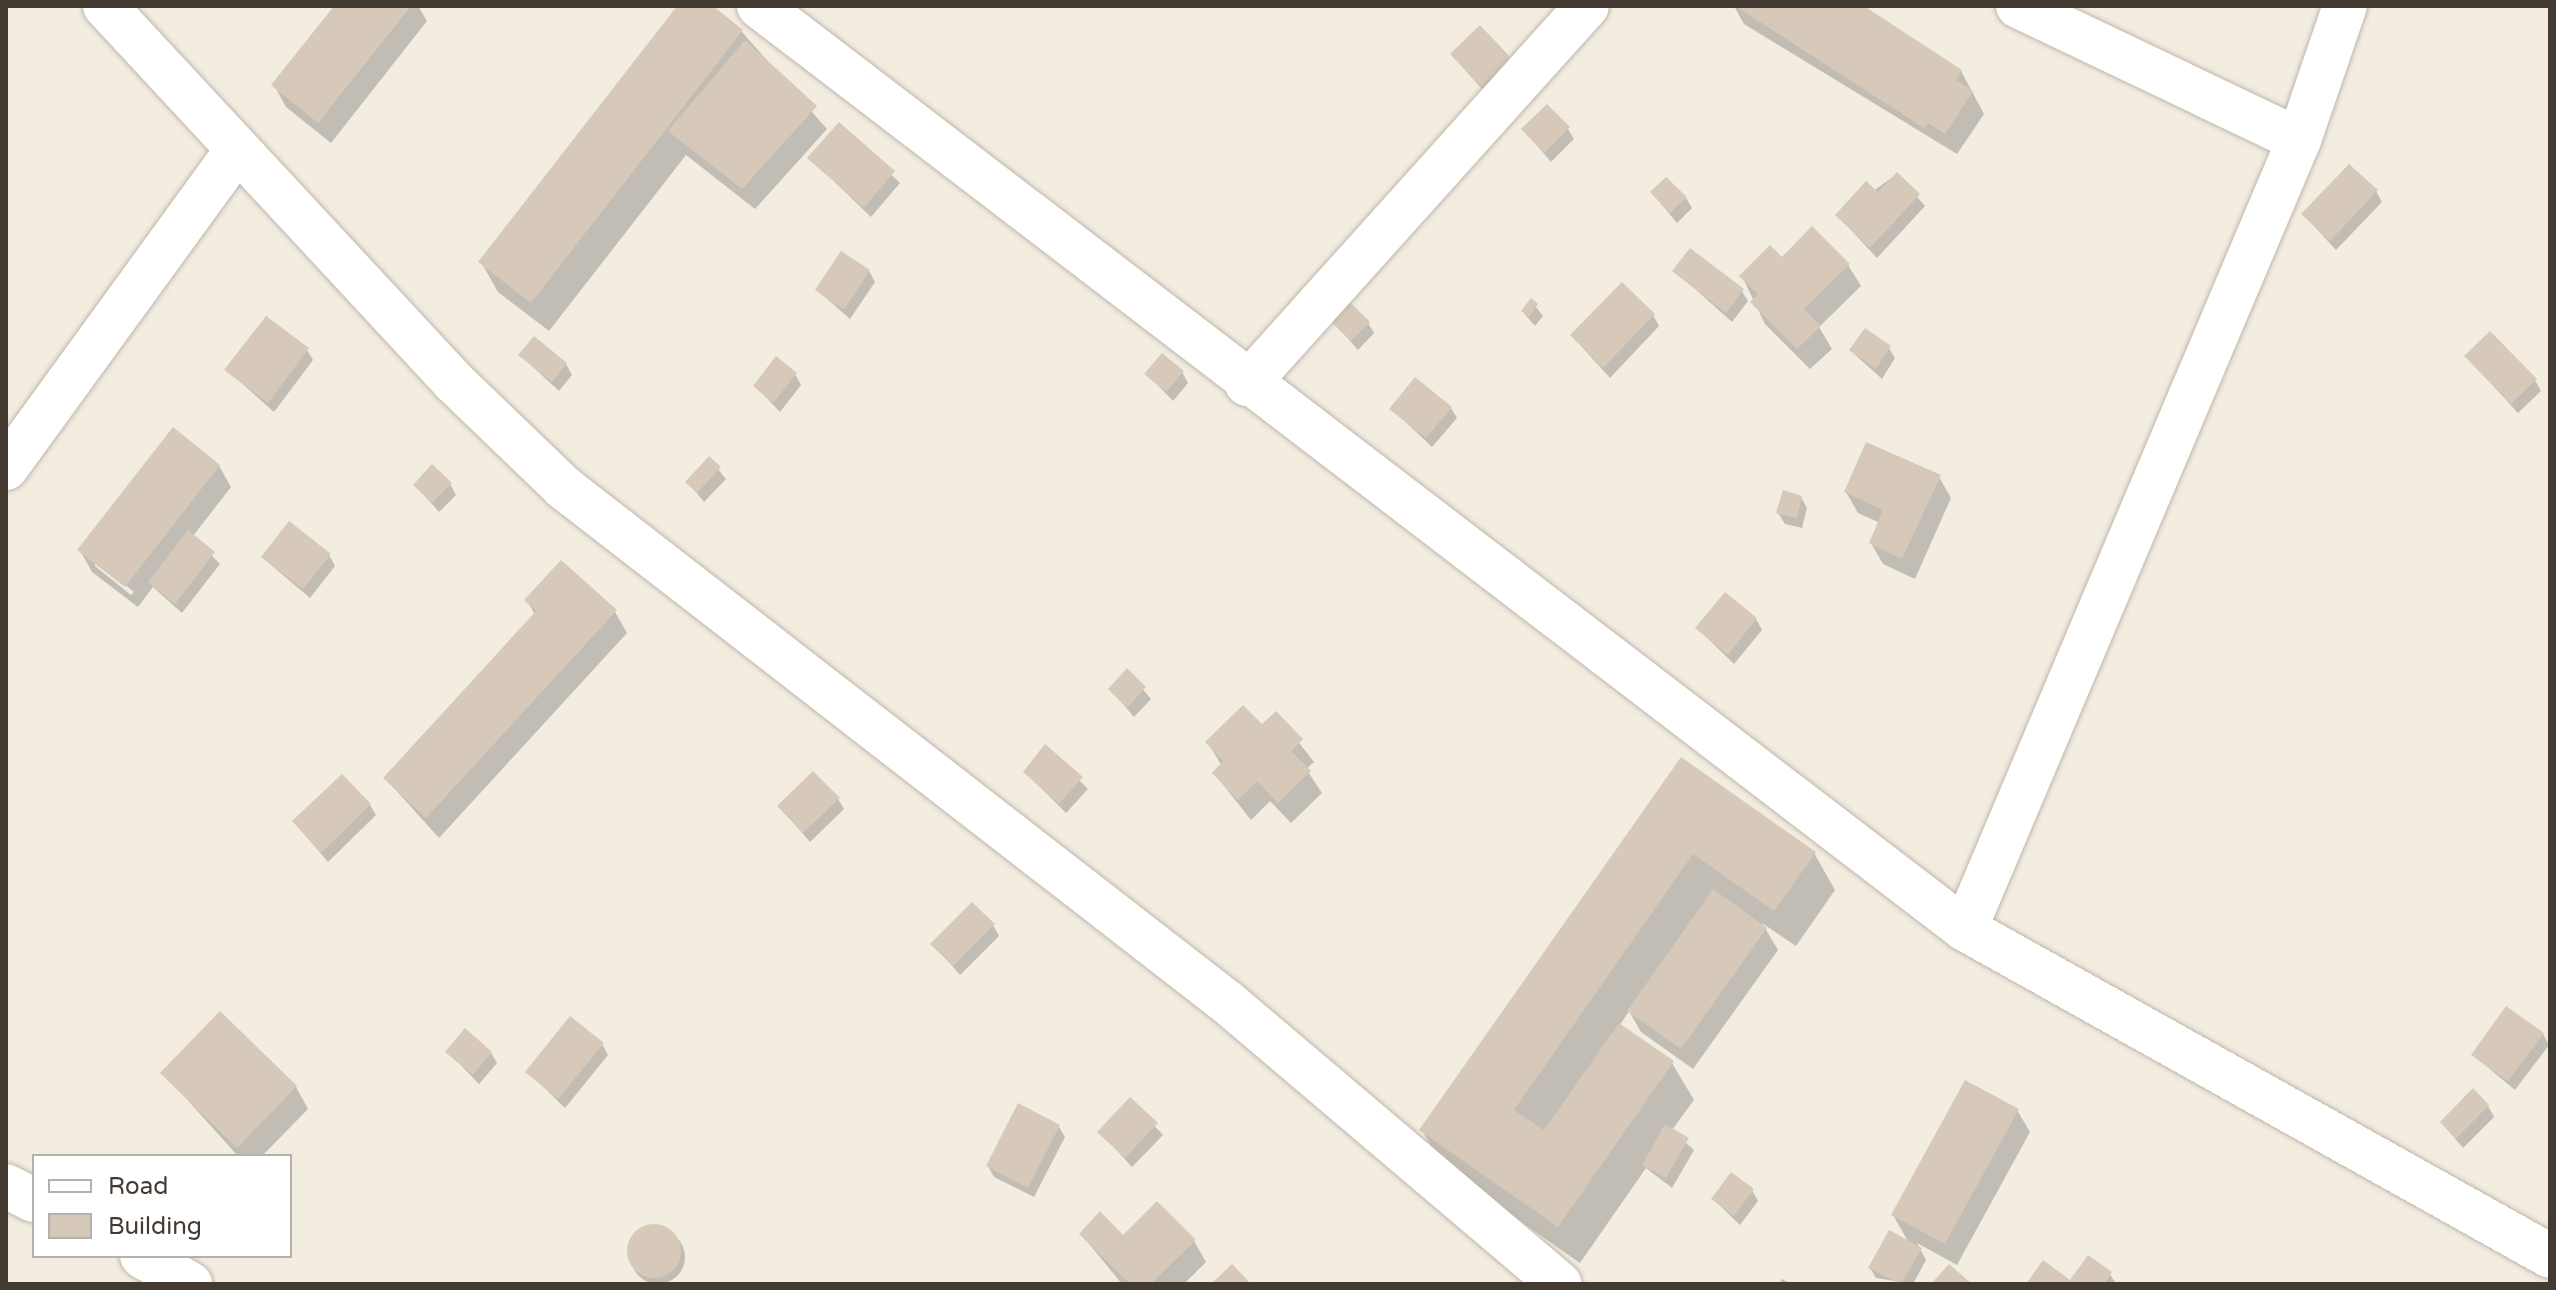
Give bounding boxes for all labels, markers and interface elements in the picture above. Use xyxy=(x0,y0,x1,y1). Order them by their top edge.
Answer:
legend xyxy=(32,1154,292,1258)
text: Road xyxy=(108,1172,168,1201)
text: Building xyxy=(108,1212,202,1241)

